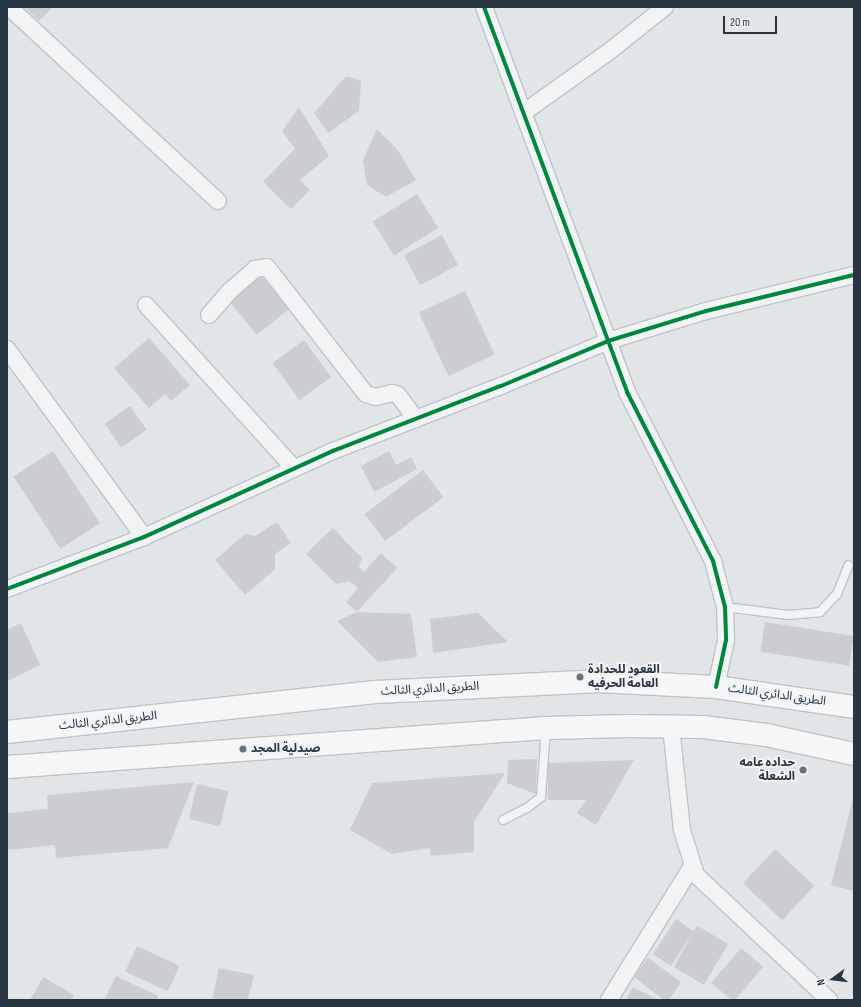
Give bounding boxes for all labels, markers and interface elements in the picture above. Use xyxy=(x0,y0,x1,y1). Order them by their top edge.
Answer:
scale bar xyxy=(725,8,779,34)
text: 20 m xyxy=(730,15,750,30)
place label: القعود للحدادة العامة الحرفيه xyxy=(588,663,660,691)
marker: القعود للحدادة العامة الحرفيه xyxy=(575,672,585,682)
street label: الطريق الدائري الثالث xyxy=(380,679,480,699)
street label: الطريق الدائري الثالث xyxy=(727,681,827,709)
street label: الطريق الدائري الثالث xyxy=(58,709,158,733)
place label: صيدلية المجد xyxy=(251,742,320,756)
marker: صيدلية المجد xyxy=(238,744,248,754)
place label: حداده عامه الشعلة xyxy=(739,756,795,784)
marker: حداده عامه الشعلة xyxy=(798,765,808,775)
north arrow xyxy=(813,959,853,999)
text: N xyxy=(814,978,828,987)

